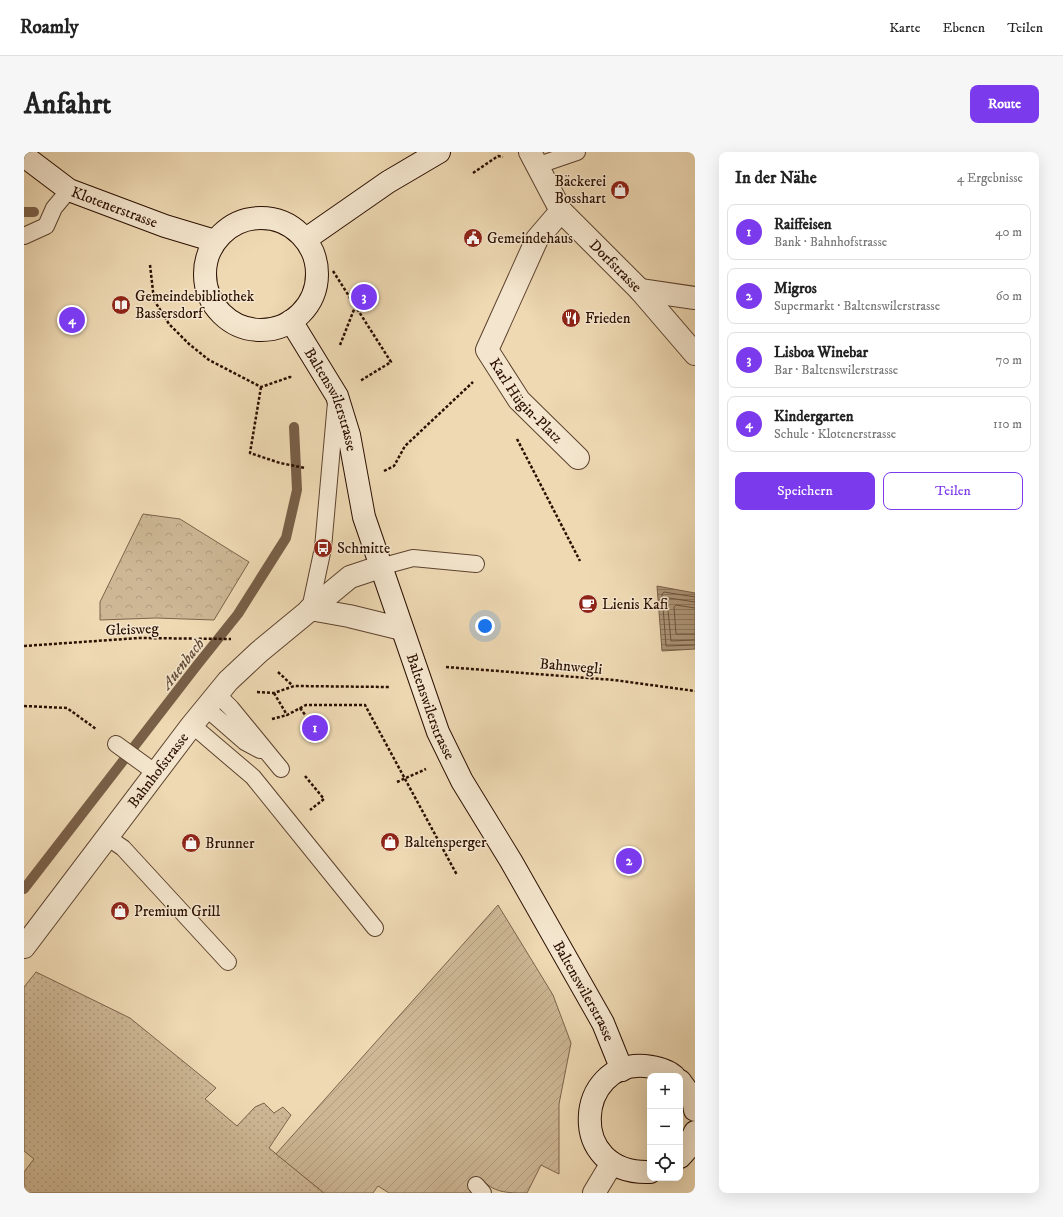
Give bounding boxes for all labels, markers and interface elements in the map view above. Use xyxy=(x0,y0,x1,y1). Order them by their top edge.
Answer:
text: Roamly xyxy=(20,16,79,39)
text: Karte xyxy=(889,19,920,37)
text: Ebenen xyxy=(942,19,985,37)
text: Teilen xyxy=(1007,19,1043,37)
button: Route xyxy=(970,85,1039,123)
text: Anfahrt xyxy=(24,87,111,122)
text: In der Nähe xyxy=(735,167,817,189)
text: 4 Ergebnisse xyxy=(957,170,1023,186)
place label: Bäckerei Bosshart xyxy=(555,172,606,208)
shop icon: Bäckerei Bosshart xyxy=(609,179,631,201)
street label: Klotenerstrasse xyxy=(68,183,160,232)
text: Raiffeisen xyxy=(774,215,832,234)
text: 1 xyxy=(747,224,751,240)
text: 40 m xyxy=(995,224,1022,240)
public building icon: Gemeindehaus xyxy=(462,227,484,249)
place label: Gemeindehaus xyxy=(487,229,573,248)
text: Bank · Bahnhofstrasse xyxy=(774,234,887,250)
street label: Dorfstrasse xyxy=(585,236,646,296)
text: Migros xyxy=(774,279,817,298)
pin: 3 xyxy=(351,282,377,312)
place label: Gemeindebibliothek Bassersdorf xyxy=(135,287,255,323)
text: 2 xyxy=(746,288,752,304)
text: 60 m xyxy=(996,288,1022,304)
library icon: Gemeindebibliothek Bassersdorf xyxy=(110,294,132,316)
text: Supermarkt · Baltenswilerstrasse xyxy=(774,298,940,314)
pin: 4 xyxy=(59,305,85,335)
restaurant icon: Frieden xyxy=(560,307,582,329)
place label: Frieden xyxy=(585,309,631,328)
text: Lisboa Winebar xyxy=(774,343,868,362)
street label: Baltenswilerstrasse xyxy=(300,344,361,453)
text: 3 xyxy=(747,352,751,368)
text: 70 m xyxy=(996,352,1022,368)
street label: Karl Hügin-Platz xyxy=(485,355,567,448)
text: Bar · Baltenswilerstrasse xyxy=(774,362,898,378)
text: Kindergarten xyxy=(774,407,854,426)
text: 4 xyxy=(745,416,753,432)
text: 110 m xyxy=(993,416,1022,432)
text: Schule · Klotenerstrasse xyxy=(774,426,896,442)
button: Speichern xyxy=(735,472,875,510)
button: Teilen xyxy=(883,472,1023,510)
bus stop icon: Schmitte xyxy=(312,537,334,559)
place label: Schmitte xyxy=(337,539,390,558)
cafe icon: Lienis Kafi xyxy=(577,593,599,615)
place label: Lienis Kafi xyxy=(602,595,669,614)
your location xyxy=(475,616,495,636)
street label: Gleisweg xyxy=(105,619,160,640)
water label: Auenbach xyxy=(156,634,209,695)
street label: Baltenswilerstrasse xyxy=(402,651,459,763)
street label: Bahnwegli xyxy=(539,654,603,679)
pin: 1 xyxy=(302,713,328,743)
street label: Bahnhofstrasse xyxy=(124,729,193,812)
shop icon: Baltensperger xyxy=(379,831,401,853)
shop icon: Brunner xyxy=(180,832,202,854)
place label: Baltensperger xyxy=(404,833,487,852)
place label: Brunner xyxy=(205,834,255,853)
pin: 2 xyxy=(616,846,642,876)
shop icon: Premium Grill xyxy=(109,900,131,922)
place label: Premium Grill xyxy=(134,902,221,921)
street label: Baltenswilerstrasse xyxy=(548,938,618,1044)
map controls xyxy=(647,1073,683,1181)
button: + xyxy=(647,1073,683,1109)
button: − xyxy=(647,1109,683,1145)
button: locate xyxy=(647,1145,683,1181)

